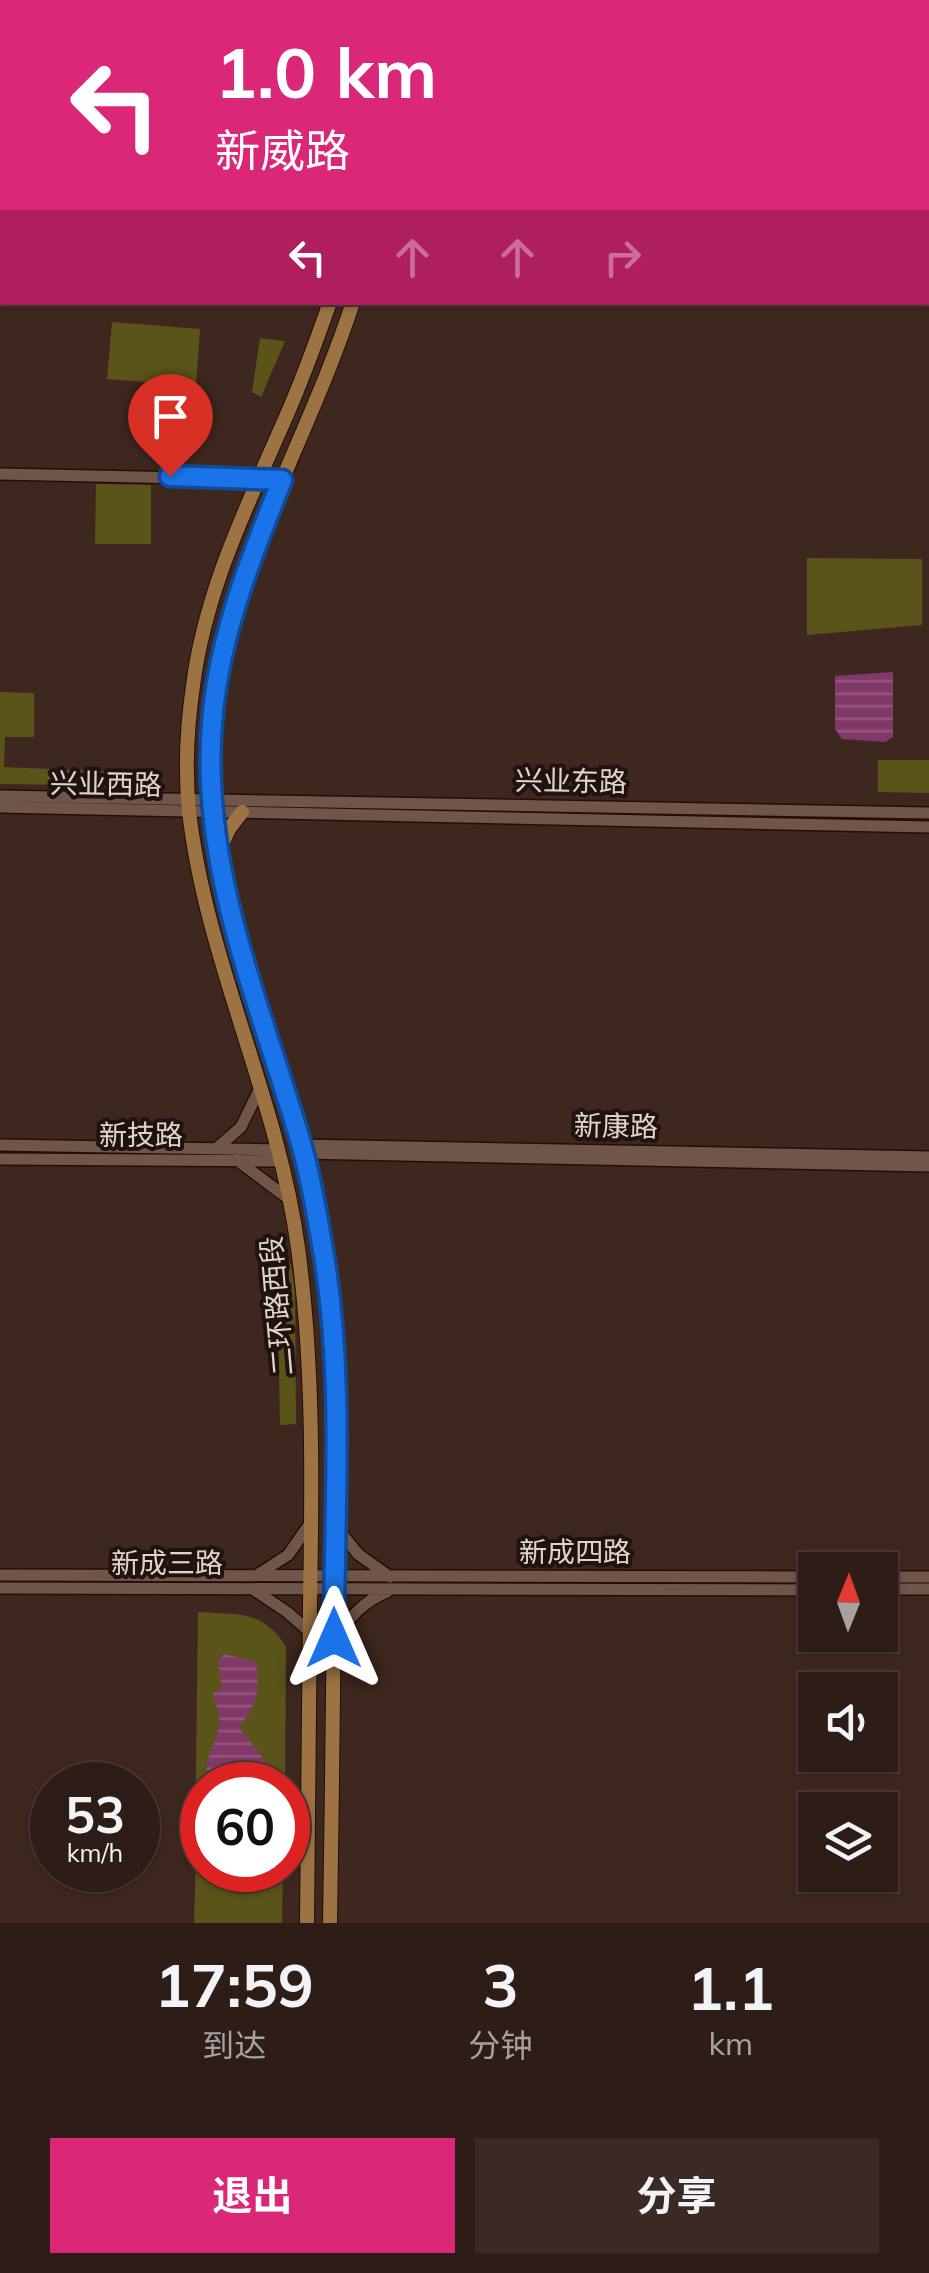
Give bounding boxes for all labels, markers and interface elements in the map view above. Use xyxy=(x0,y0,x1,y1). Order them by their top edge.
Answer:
text: 1.0 km xyxy=(215,28,437,116)
icon: left xyxy=(50,40,180,170)
text: 新威路 xyxy=(215,122,350,178)
icon: left xyxy=(280,230,335,285)
icon: ahead xyxy=(385,230,440,285)
icon: ahead xyxy=(490,230,545,285)
icon: right xyxy=(595,230,650,285)
pin xyxy=(128,374,213,477)
icon: arrive xyxy=(143,389,198,444)
street label: 兴业东路 xyxy=(515,762,627,799)
street label: 兴业西路 xyxy=(50,765,162,802)
street label: 新康路 xyxy=(574,1107,658,1144)
street label: 新技路 xyxy=(99,1117,183,1152)
street label: 二环路西段 xyxy=(253,1235,300,1377)
street label: 新成四路 xyxy=(519,1534,631,1569)
street label: 新成三路 xyxy=(111,1545,223,1580)
north arrow xyxy=(798,1552,898,1652)
map controls xyxy=(798,1552,898,1892)
position arrow xyxy=(282,1586,386,1690)
button: sound xyxy=(798,1672,898,1772)
speed limit sign: 60 xyxy=(180,1762,310,1892)
text: 53 xyxy=(65,1783,125,1846)
button: layers xyxy=(798,1792,898,1892)
text: km/h xyxy=(67,1837,123,1868)
text: 17:59 xyxy=(155,1947,314,2022)
text: 3 xyxy=(482,1947,518,2022)
text: 1.1 xyxy=(687,1950,774,2025)
text: km xyxy=(708,2023,753,2063)
text: 到达 xyxy=(202,2025,266,2065)
text: 分钟 xyxy=(468,2025,533,2065)
button: 退出 xyxy=(50,2138,455,2253)
button: 分享 xyxy=(475,2138,879,2253)

